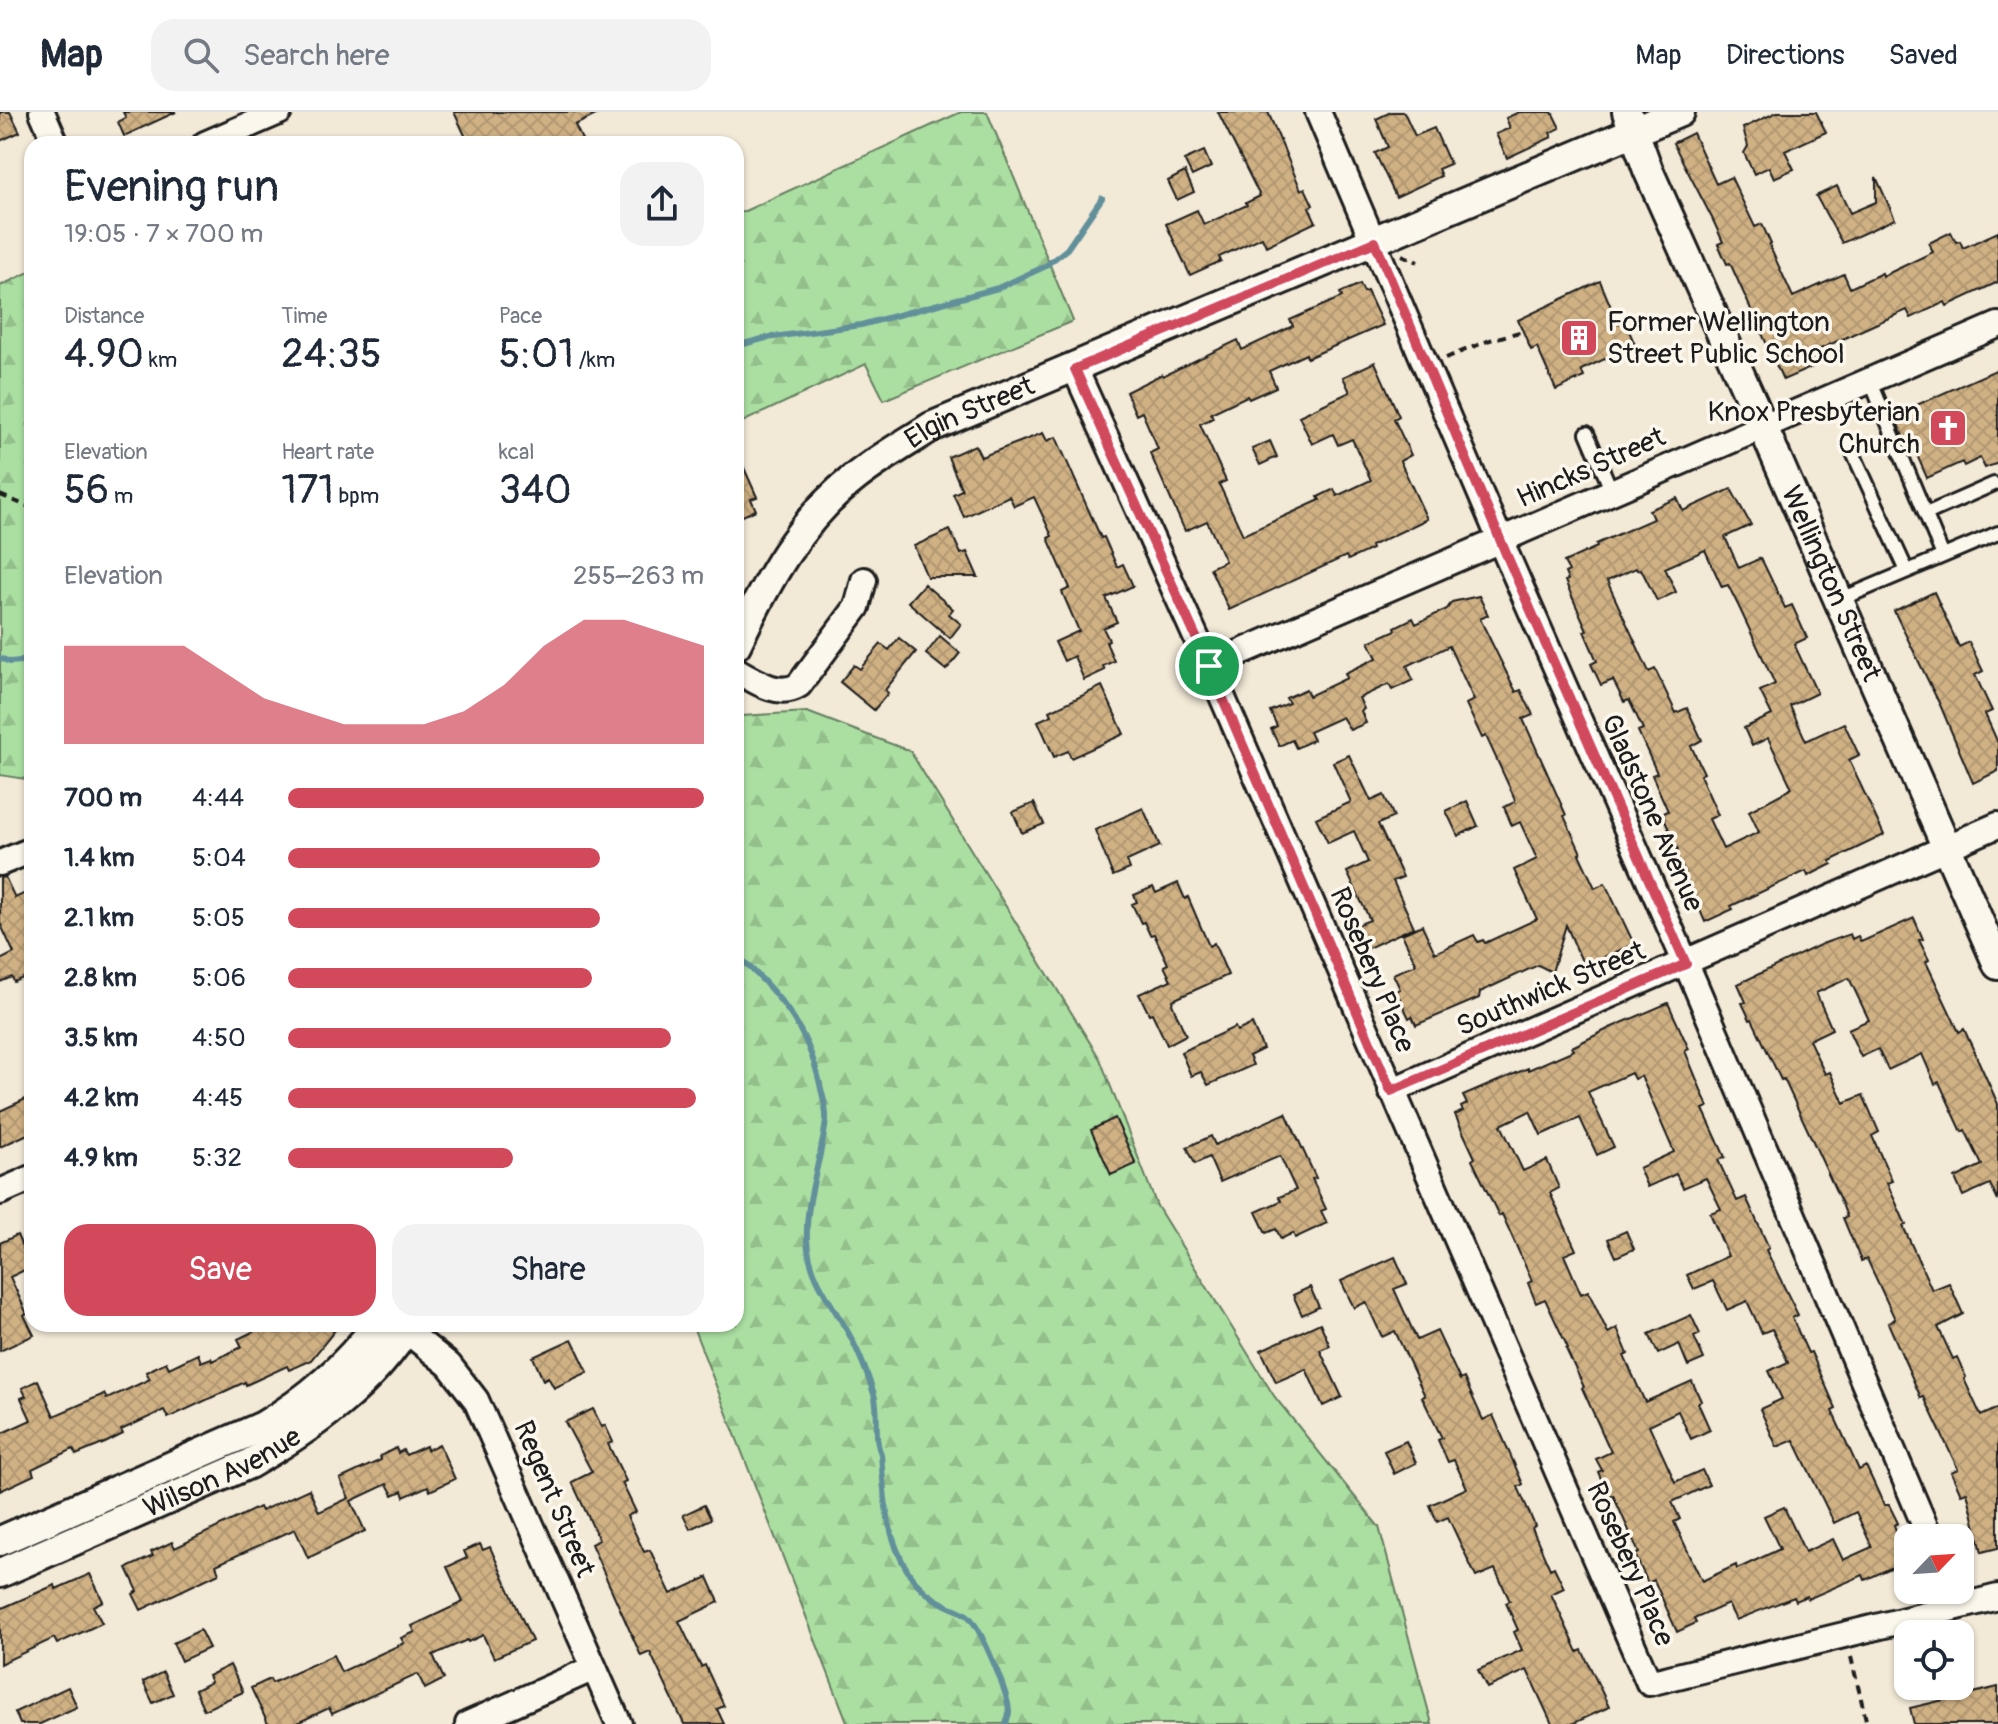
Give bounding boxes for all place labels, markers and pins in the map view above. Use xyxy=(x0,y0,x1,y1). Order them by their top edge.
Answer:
place label: Former Wellington Street Public School xyxy=(1607,305,1845,372)
building icon: Former Wellington Street Public School xyxy=(1558,317,1600,359)
place label: Knox Presbyterian Church xyxy=(1707,395,1920,462)
church icon: Knox Presbyterian Church xyxy=(1927,407,1969,449)
pin xyxy=(1175,632,1243,700)

